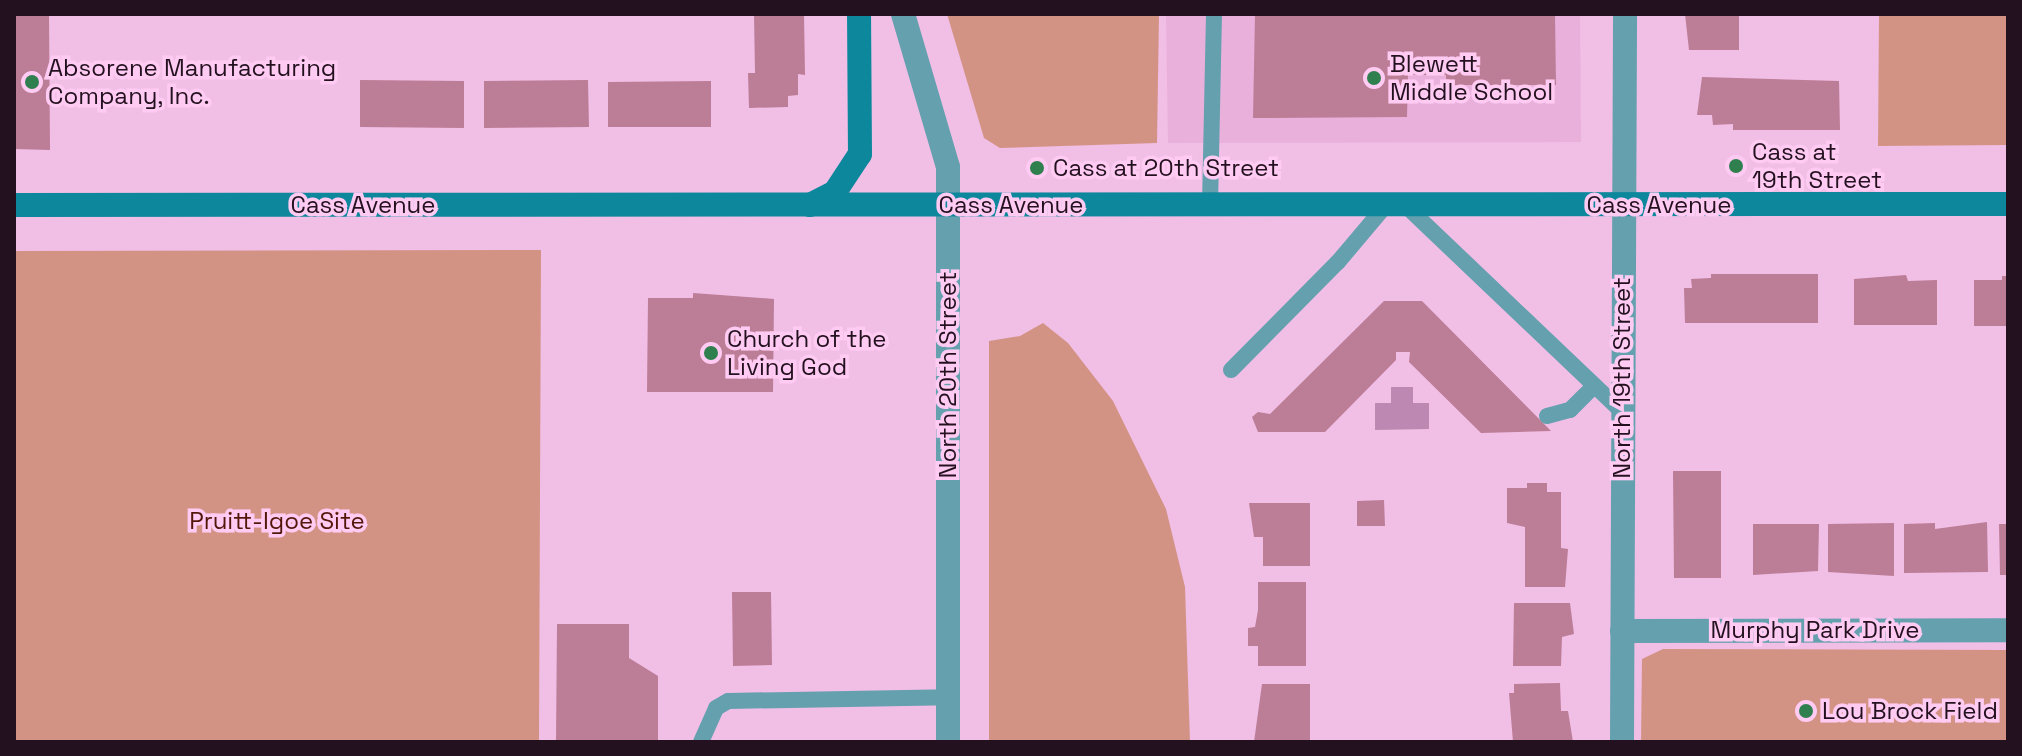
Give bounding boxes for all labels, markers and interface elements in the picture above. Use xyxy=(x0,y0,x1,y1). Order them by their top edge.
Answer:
place label: Blewett Middle School xyxy=(1390,50,1553,106)
place label: Absorene Manufacturing Company, Inc. xyxy=(48,54,336,110)
marker: Blewett Middle School xyxy=(1365,69,1383,87)
marker: Absorene Manufacturing Company, Inc. xyxy=(23,73,41,91)
place label: Cass at 19th Street xyxy=(1752,138,1882,194)
place label: Cass at 20th Street xyxy=(1053,154,1279,182)
marker: Cass at 19th Street xyxy=(1727,157,1745,175)
marker: Cass at 20th Street xyxy=(1028,159,1046,177)
street label: Cass Avenue xyxy=(290,191,436,219)
street label: Cass Avenue xyxy=(938,191,1084,219)
street label: Cass Avenue xyxy=(1586,191,1732,219)
street label: North 20th Street xyxy=(934,272,962,478)
street label: North 19th Street xyxy=(1608,277,1636,479)
place label: Church of the Living God xyxy=(727,325,887,381)
marker: Church of the Living God xyxy=(702,344,720,362)
park label: Pruitt-Igoe Site xyxy=(189,507,365,535)
street label: Murphy Park Drive xyxy=(1711,616,1919,644)
place label: Lou Brock Field xyxy=(1822,697,1998,725)
marker: Lou Brock Field xyxy=(1797,702,1815,720)

